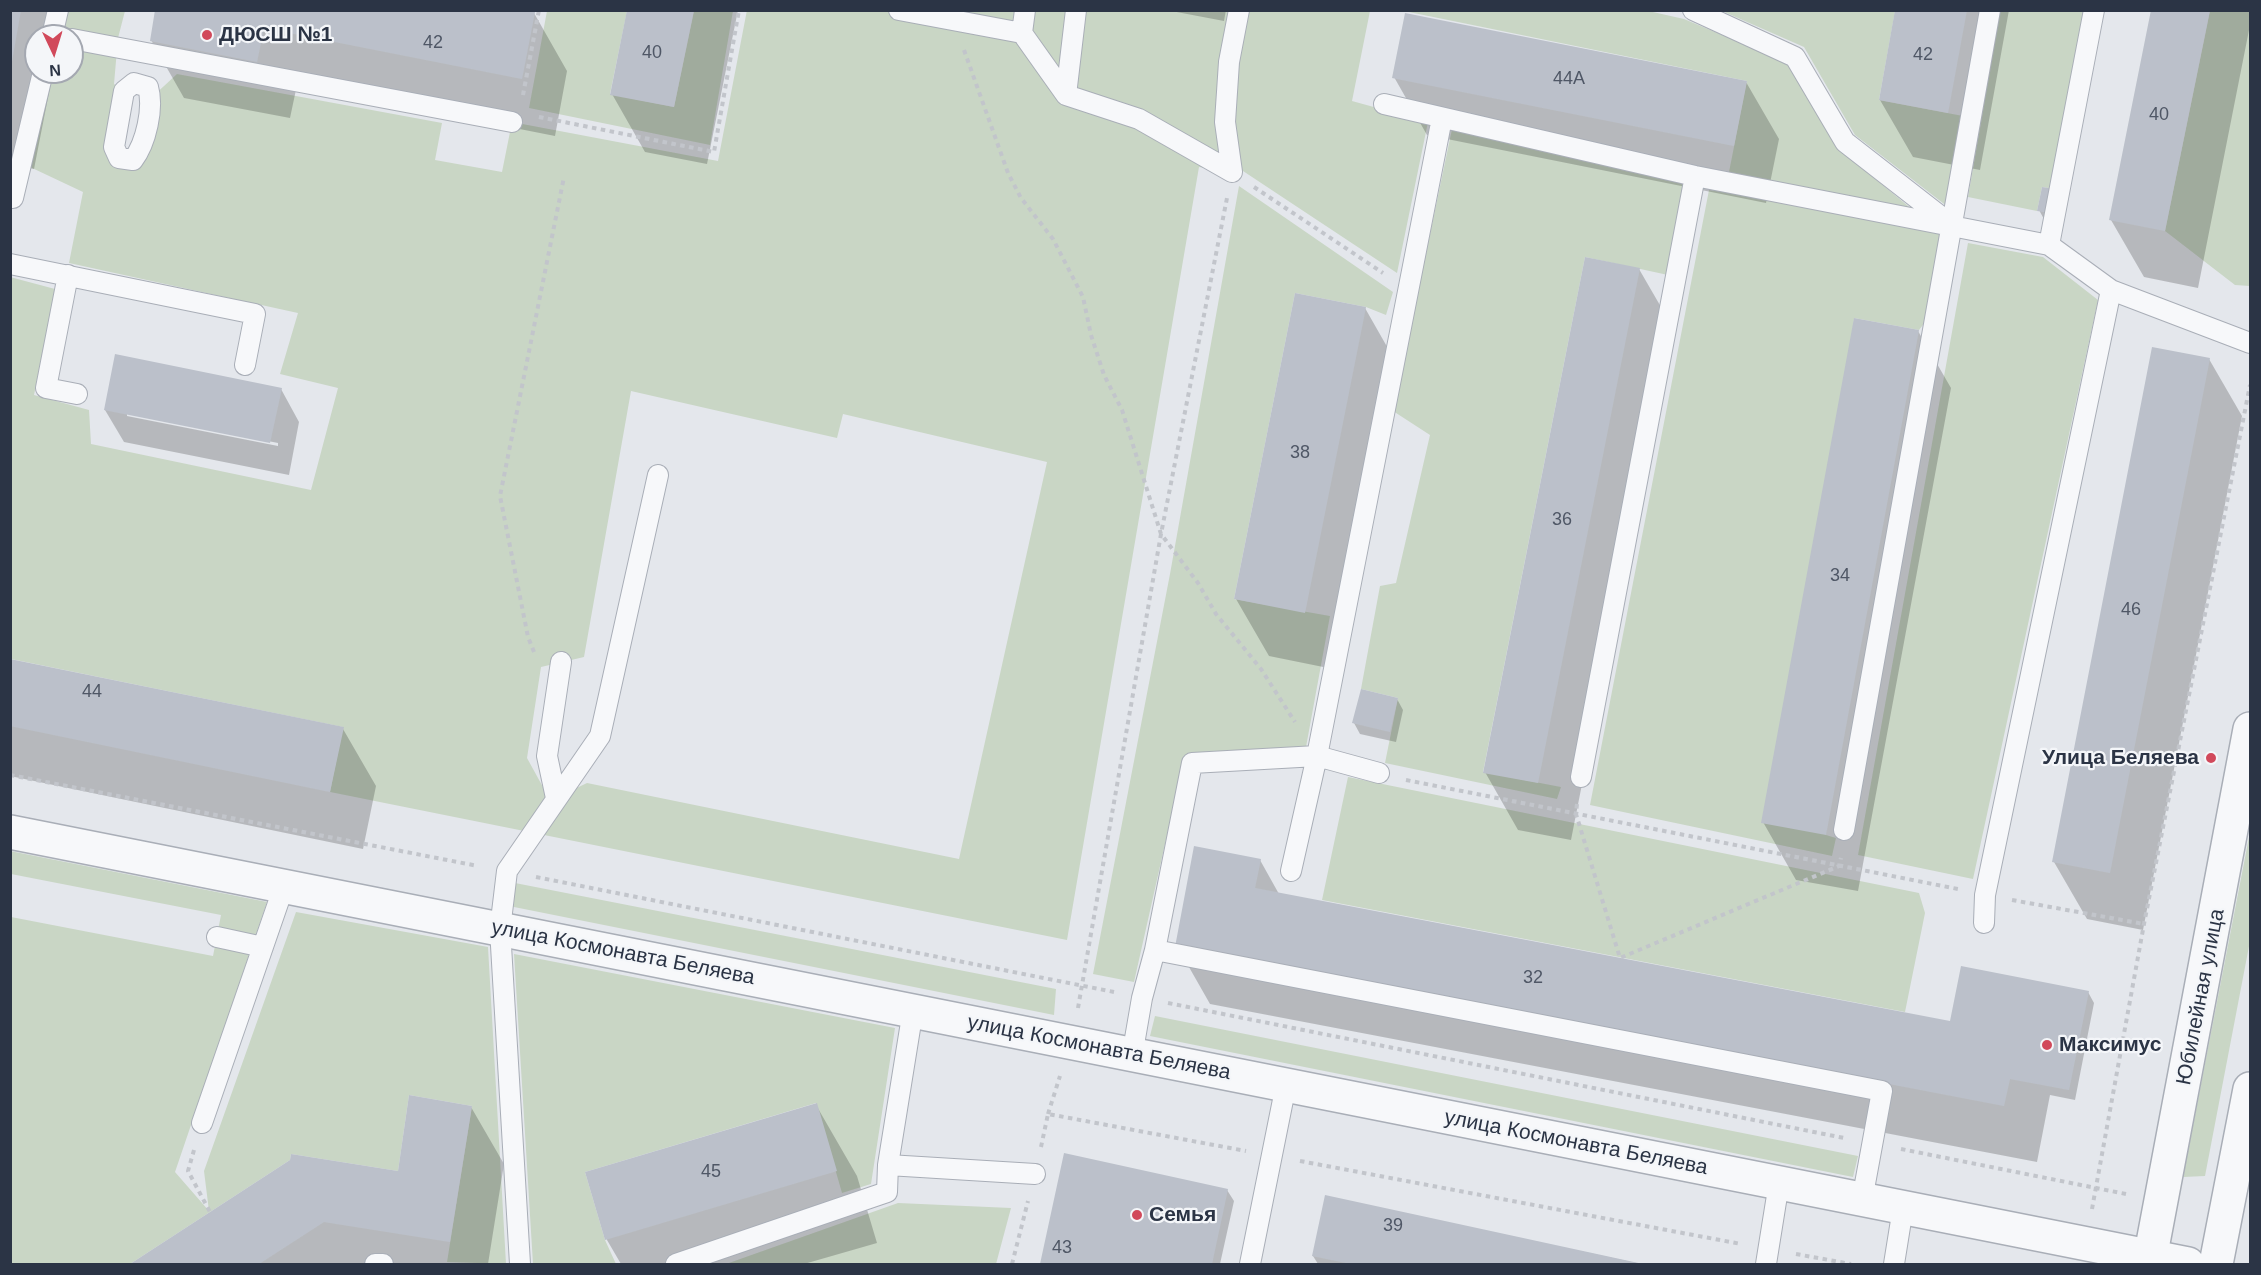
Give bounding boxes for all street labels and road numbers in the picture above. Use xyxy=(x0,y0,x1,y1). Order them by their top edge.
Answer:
street label: Юбилейная улица xyxy=(2172,907,2230,1087)
street label: улица Космонавта Беляева xyxy=(489,915,757,991)
street label: улица Космонавта Беляева xyxy=(965,1010,1233,1086)
street label: улица Космонавта Беляева xyxy=(1442,1105,1710,1181)

